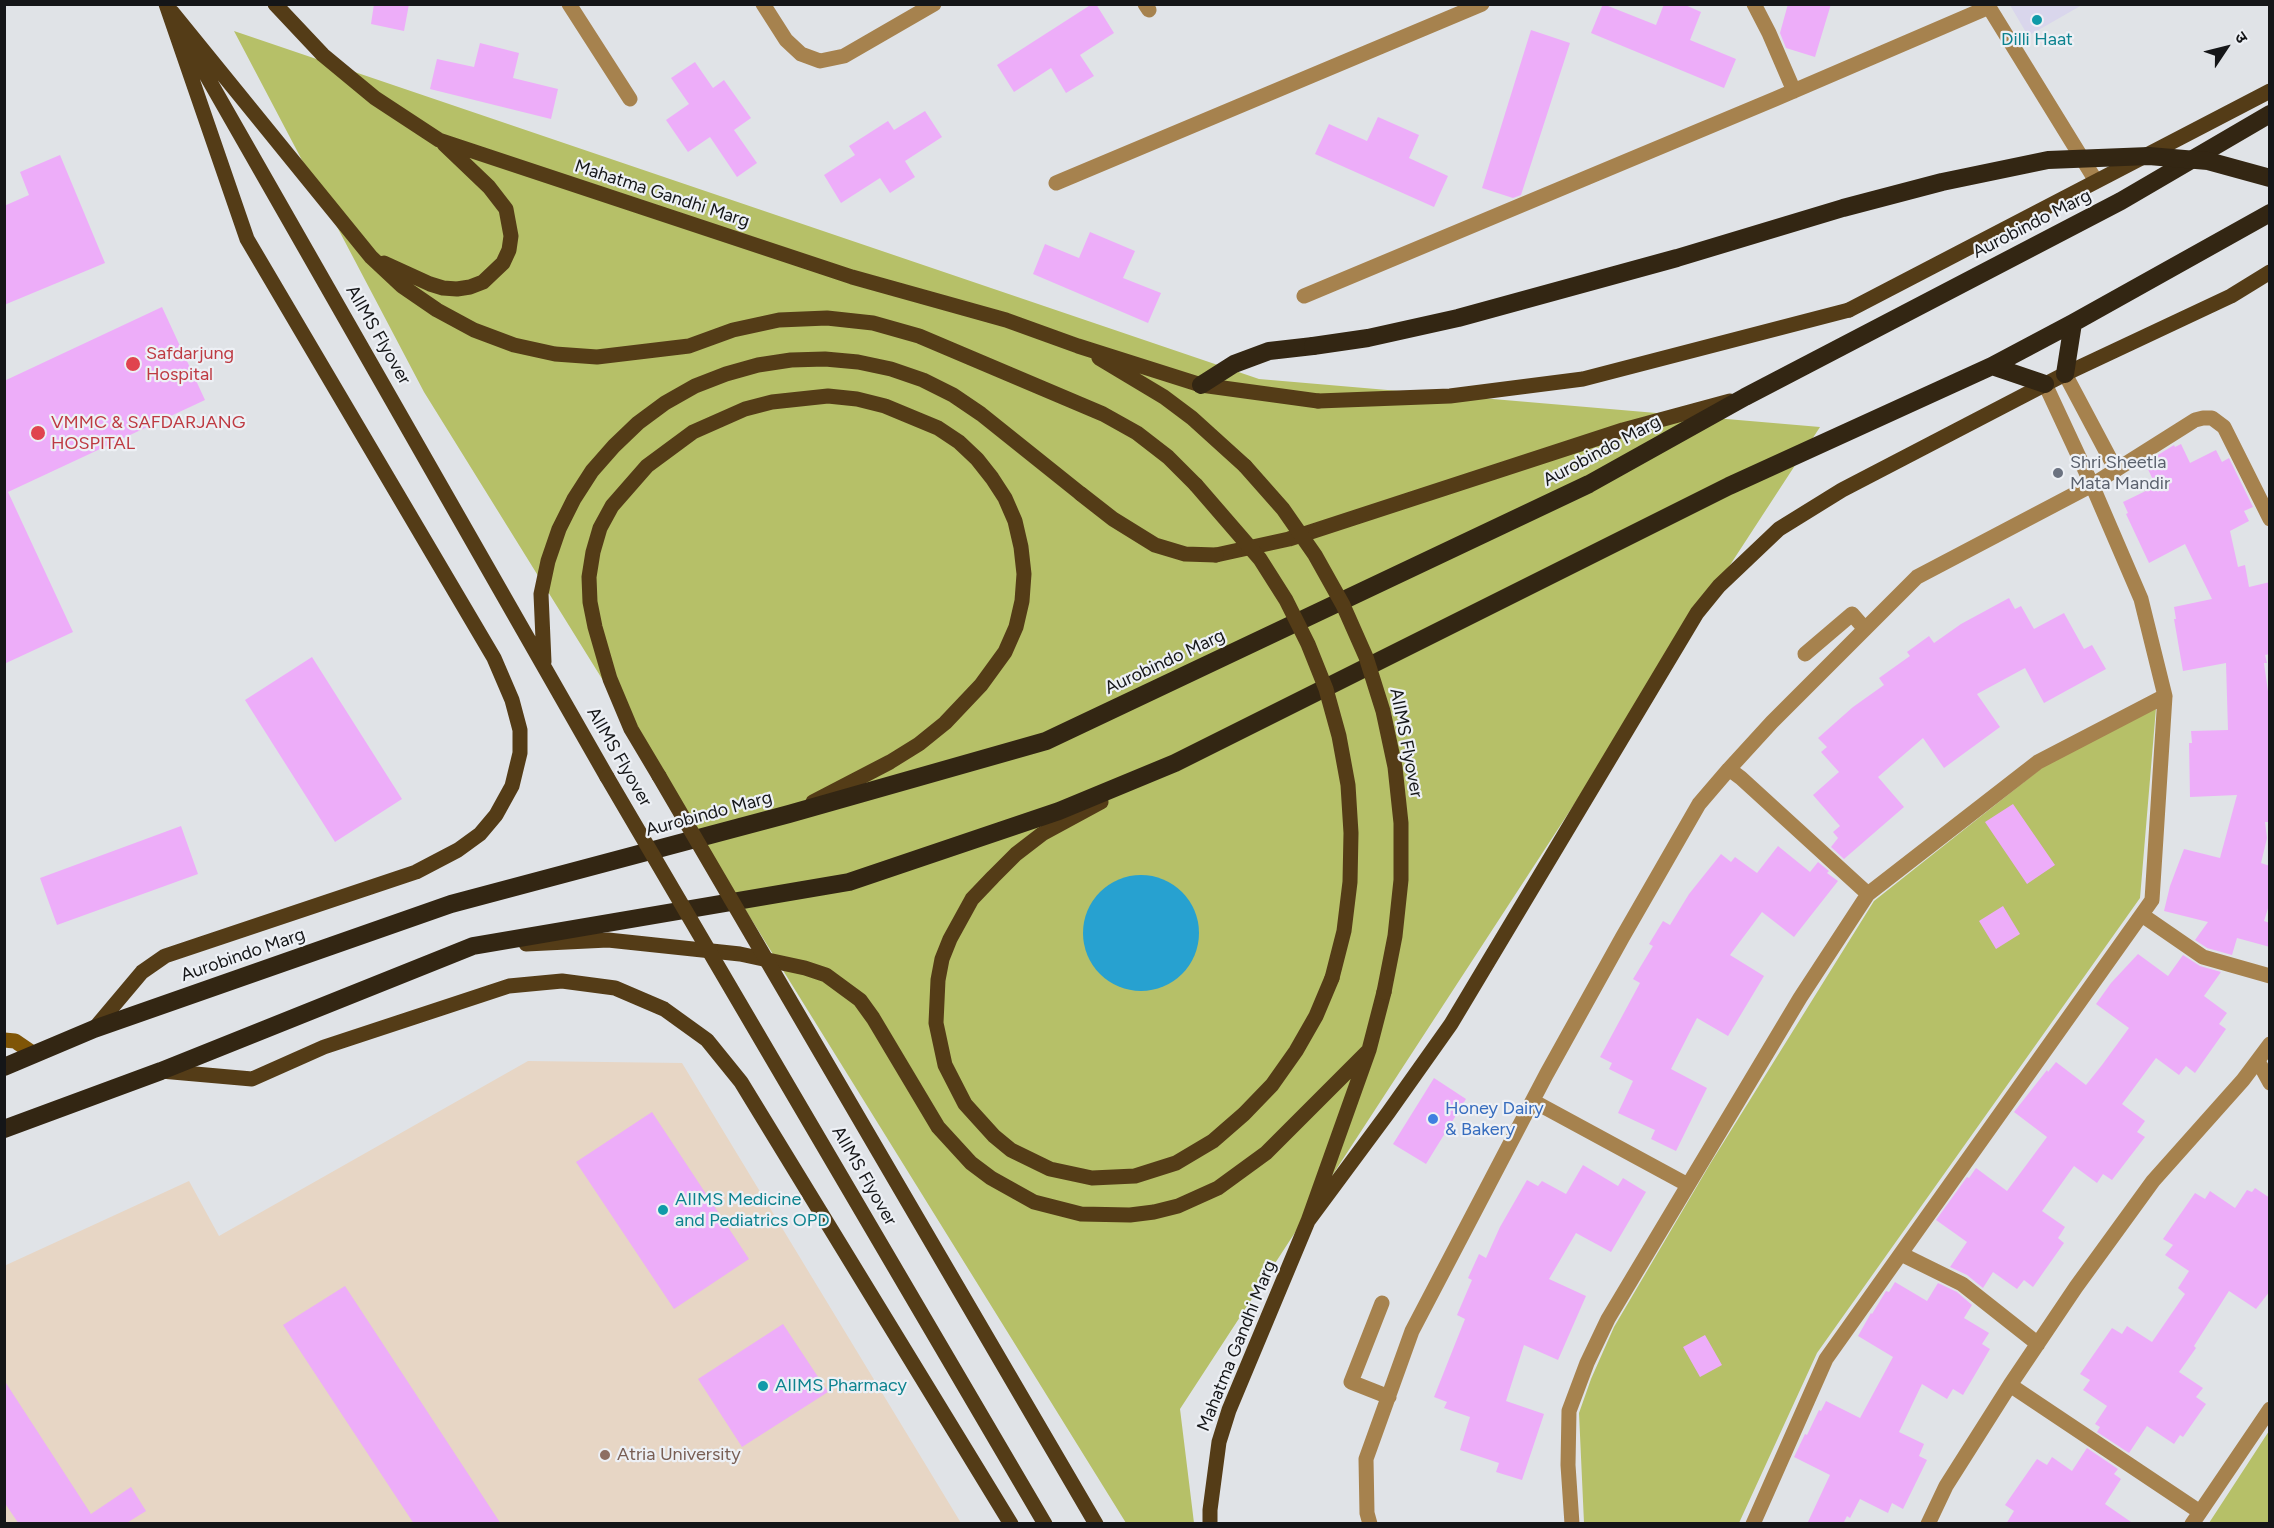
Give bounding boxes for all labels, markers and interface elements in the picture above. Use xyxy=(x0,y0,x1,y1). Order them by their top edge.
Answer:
marker: Dilli Haat xyxy=(2030,13,2044,27)
north arrow xyxy=(2196,18,2256,78)
text: उ xyxy=(2231,28,2252,47)
place label: Dilli Haat xyxy=(2001,29,2073,51)
street label: Mahatma Gandhi Marg xyxy=(572,156,752,232)
street label: Aurobindo Marg xyxy=(1969,185,2095,263)
street label: AIIMS Flyover xyxy=(341,282,415,388)
place label: Safdarjung Hospital xyxy=(146,343,234,386)
marker: Safdarjung Hospital xyxy=(124,355,142,373)
street label: Aurobindo Marg xyxy=(1540,411,1664,491)
place label: VMMC & SAFDARJANG HOSPITAL xyxy=(51,412,245,454)
marker: VMMC & SAFDARJANG HOSPITAL xyxy=(29,424,47,442)
place label: Shri Sheetla Mata Mandir xyxy=(2070,452,2170,494)
marker: Shri Sheetla Mata Mandir xyxy=(2051,466,2065,480)
street label: Aurobindo Marg xyxy=(1102,625,1228,699)
street label: AIIMS Flyover xyxy=(1385,686,1427,800)
street label: AIIMS Flyover xyxy=(582,704,656,810)
street label: Aurobindo Marg xyxy=(643,787,775,841)
street label: Aurobindo Marg xyxy=(178,924,308,986)
place label: Honey Dairy & Bakery xyxy=(1445,1098,1544,1140)
marker: Honey Dairy & Bakery xyxy=(1426,1112,1440,1126)
street label: AIIMS Flyover xyxy=(827,1123,901,1229)
place label: AIIMS Medicine and Pediatrics OPD xyxy=(675,1189,830,1232)
marker: AIIMS Medicine and Pediatrics OPD xyxy=(656,1203,670,1217)
street label: Mahatma Gandhi Marg xyxy=(1193,1257,1281,1435)
place label: AIIMS Pharmacy xyxy=(775,1375,907,1397)
marker: AIIMS Pharmacy xyxy=(756,1379,770,1393)
place label: Atria University xyxy=(617,1444,741,1466)
marker: Atria University xyxy=(598,1448,612,1462)

